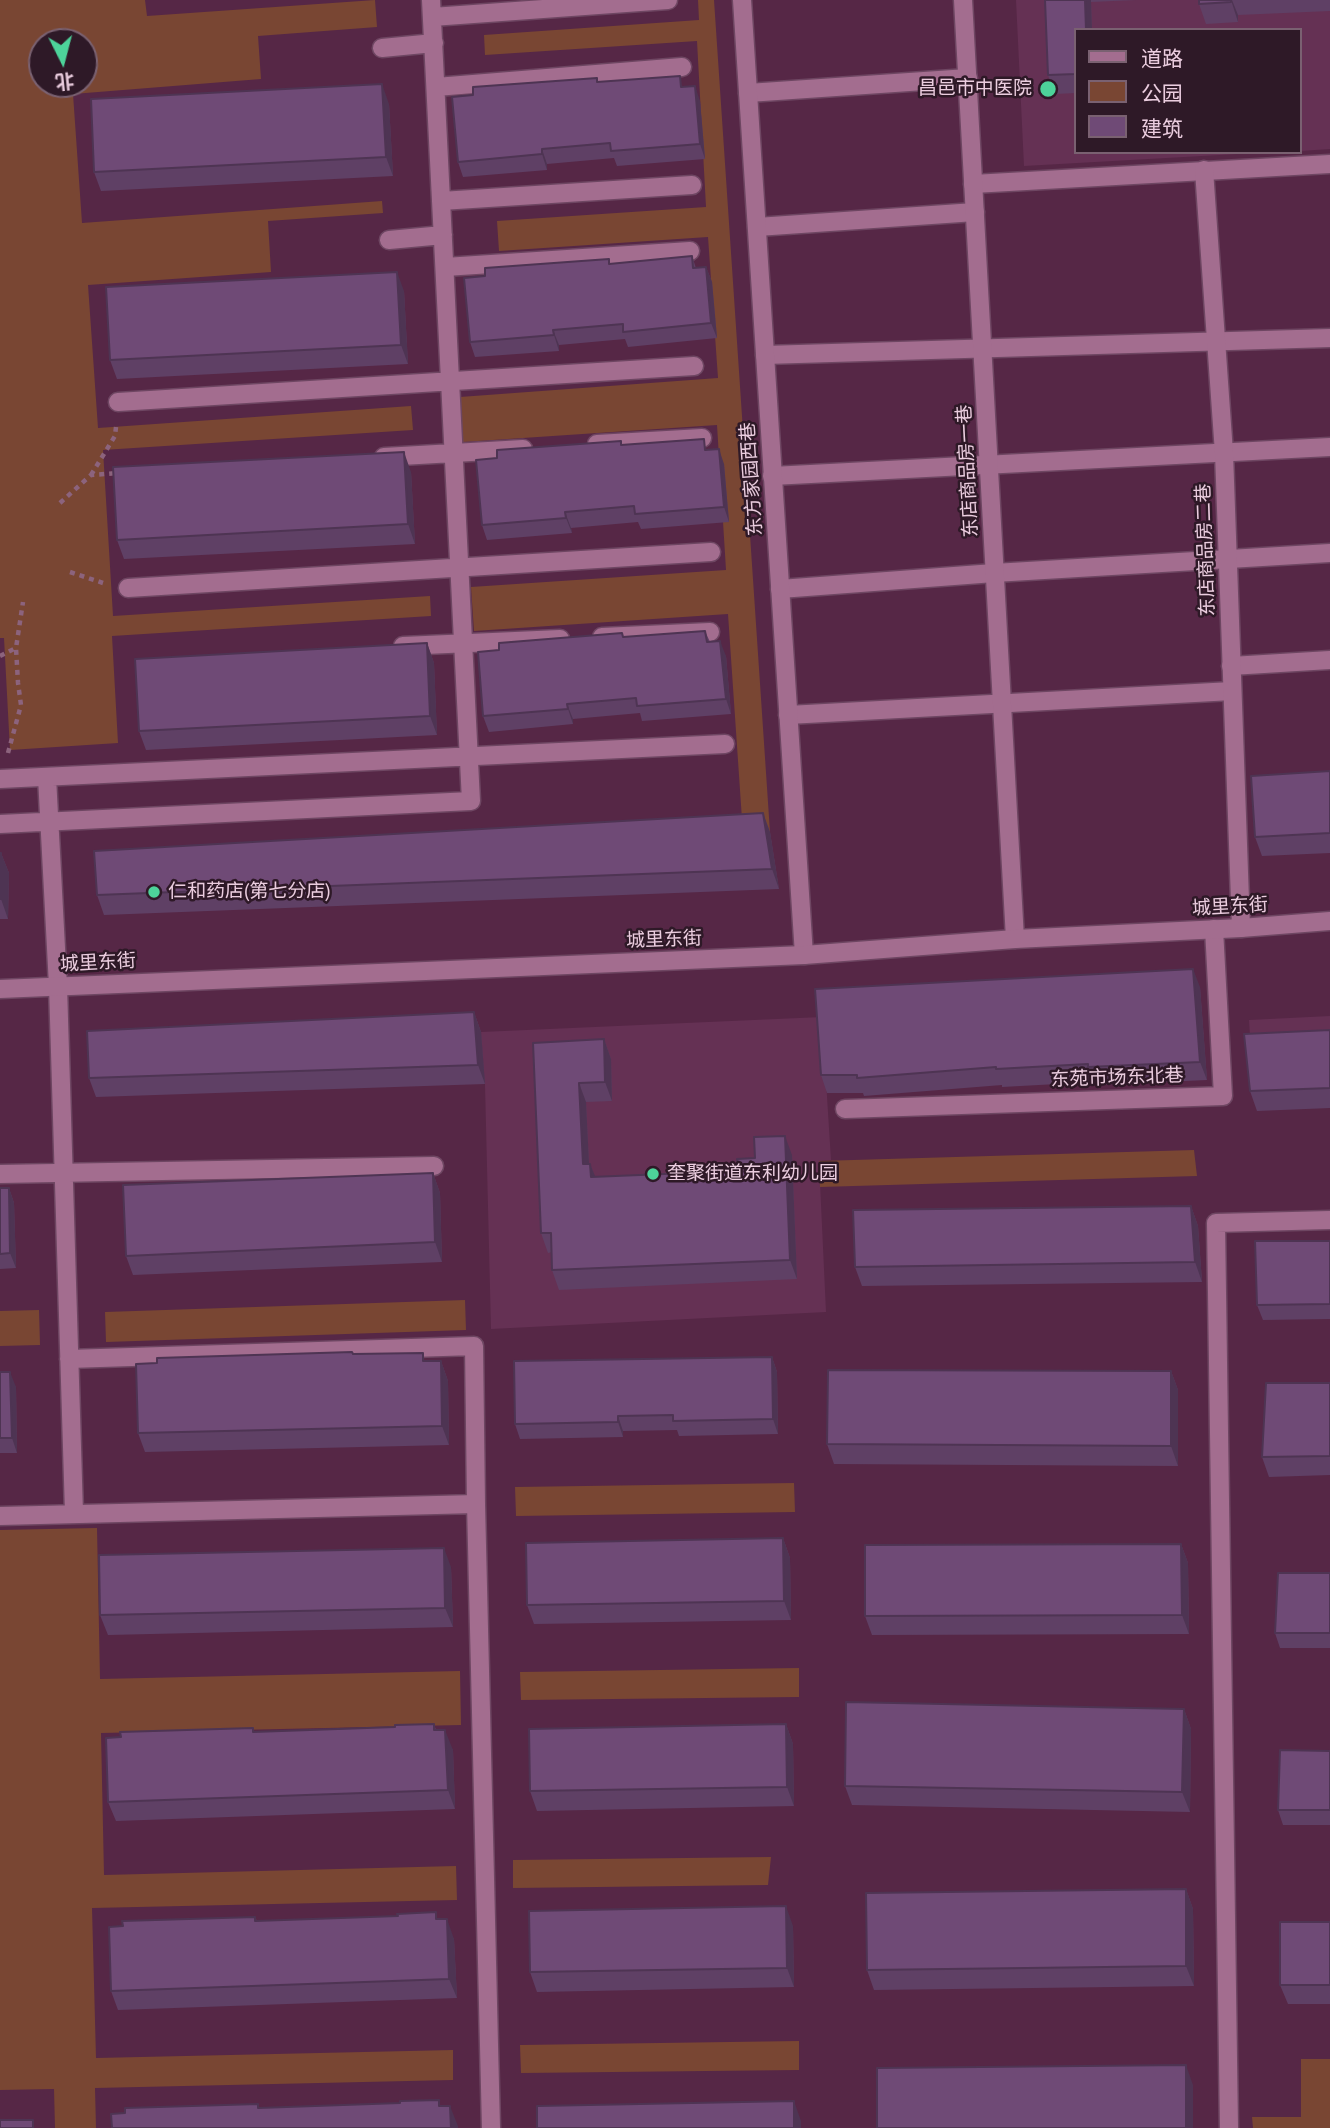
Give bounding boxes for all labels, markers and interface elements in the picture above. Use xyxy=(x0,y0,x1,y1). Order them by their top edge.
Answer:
north arrow xyxy=(28,28,98,98)
legend xyxy=(1074,28,1302,154)
text: 道路 xyxy=(1141,45,1183,72)
text: 北 xyxy=(54,69,76,95)
place label: 昌邑市中医院 xyxy=(918,78,1032,100)
marker: 昌邑市中医院 xyxy=(1038,79,1058,99)
text: 公园 xyxy=(1141,80,1183,107)
text: 建筑 xyxy=(1141,115,1183,142)
street label: 东店商品房一巷 xyxy=(953,404,983,538)
street label: 东方家园西巷 xyxy=(737,421,767,537)
street label: 东店商品房二巷 xyxy=(1192,483,1220,617)
place label: 仁和药店(第七分店) xyxy=(168,881,331,903)
marker: 仁和药店(第七分店) xyxy=(146,884,162,900)
street label: 城里东街 xyxy=(1191,894,1269,920)
street label: 城里东街 xyxy=(626,927,702,953)
street label: 城里东街 xyxy=(59,950,137,976)
street label: 东苑市场东北巷 xyxy=(1050,1064,1184,1092)
place label: 奎聚街道东利幼儿园 xyxy=(667,1163,838,1185)
marker: 奎聚街道东利幼儿园 xyxy=(645,1166,661,1182)

